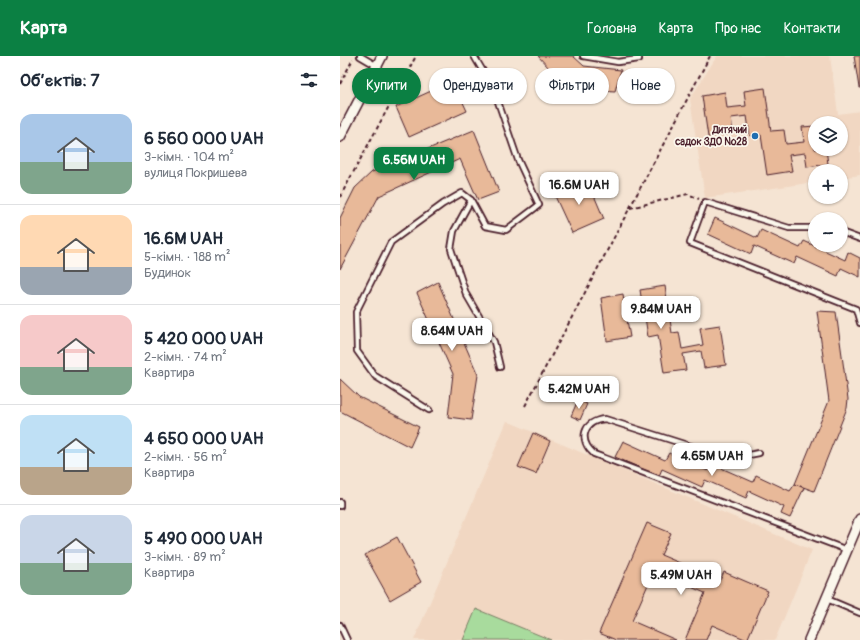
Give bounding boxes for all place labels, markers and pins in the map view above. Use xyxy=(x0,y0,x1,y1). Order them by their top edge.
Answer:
place label: Дитячий садок ЗДО №28 xyxy=(674,124,747,148)
marker: Дитячий садок ЗДО №28 xyxy=(750,131,760,141)
pin: 6.56M UAH xyxy=(368,147,460,181)
pin: 16.6M UAH xyxy=(533,172,625,206)
pin: 9.84M UAH xyxy=(615,296,707,330)
pin: 8.64M UAH xyxy=(406,318,498,352)
pin: 5.42M UAH xyxy=(533,376,625,410)
pin: 4.65M UAH xyxy=(666,443,758,477)
pin: 5.49M UAH xyxy=(635,562,727,596)

